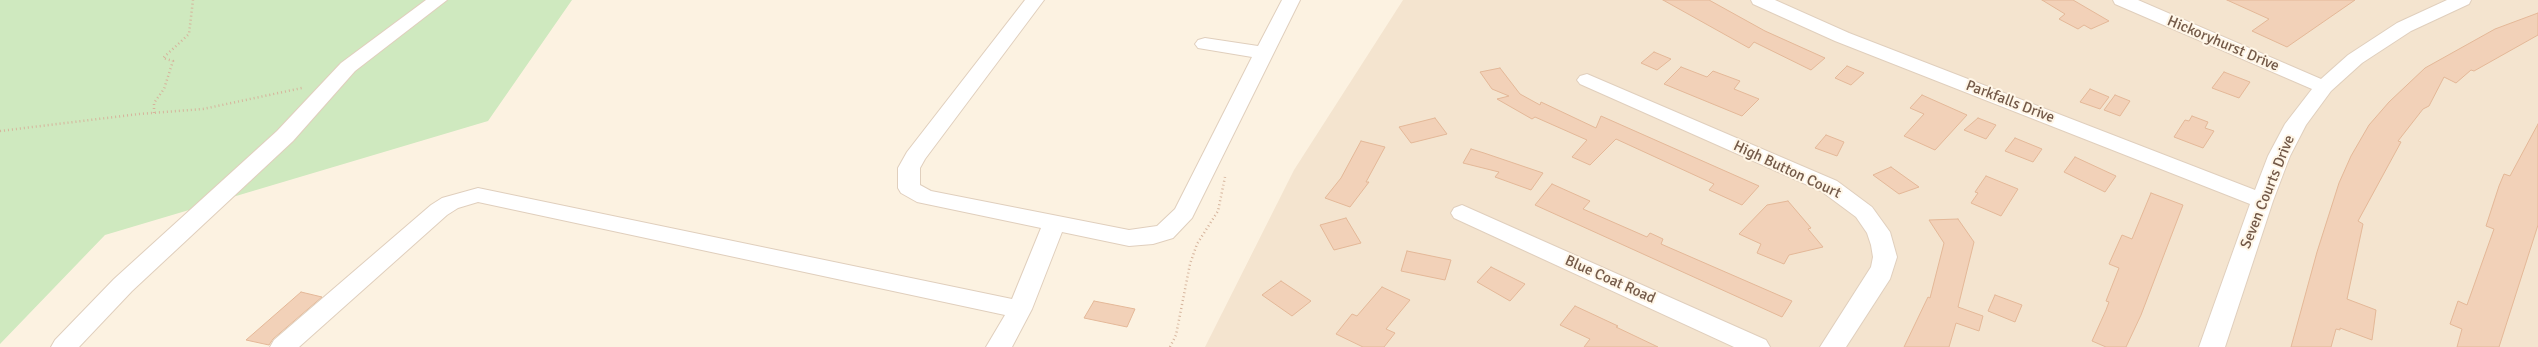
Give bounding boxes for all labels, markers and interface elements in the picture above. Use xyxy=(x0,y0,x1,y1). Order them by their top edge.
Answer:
street label: Hickoryhurst Drive xyxy=(2164,12,2282,76)
street label: Parkfalls Drive xyxy=(1963,77,2057,127)
street label: Seven Courts Drive xyxy=(2237,133,2299,251)
street label: High Button Court xyxy=(1730,137,1844,203)
street label: Blue Coat Road xyxy=(1562,252,1658,308)

